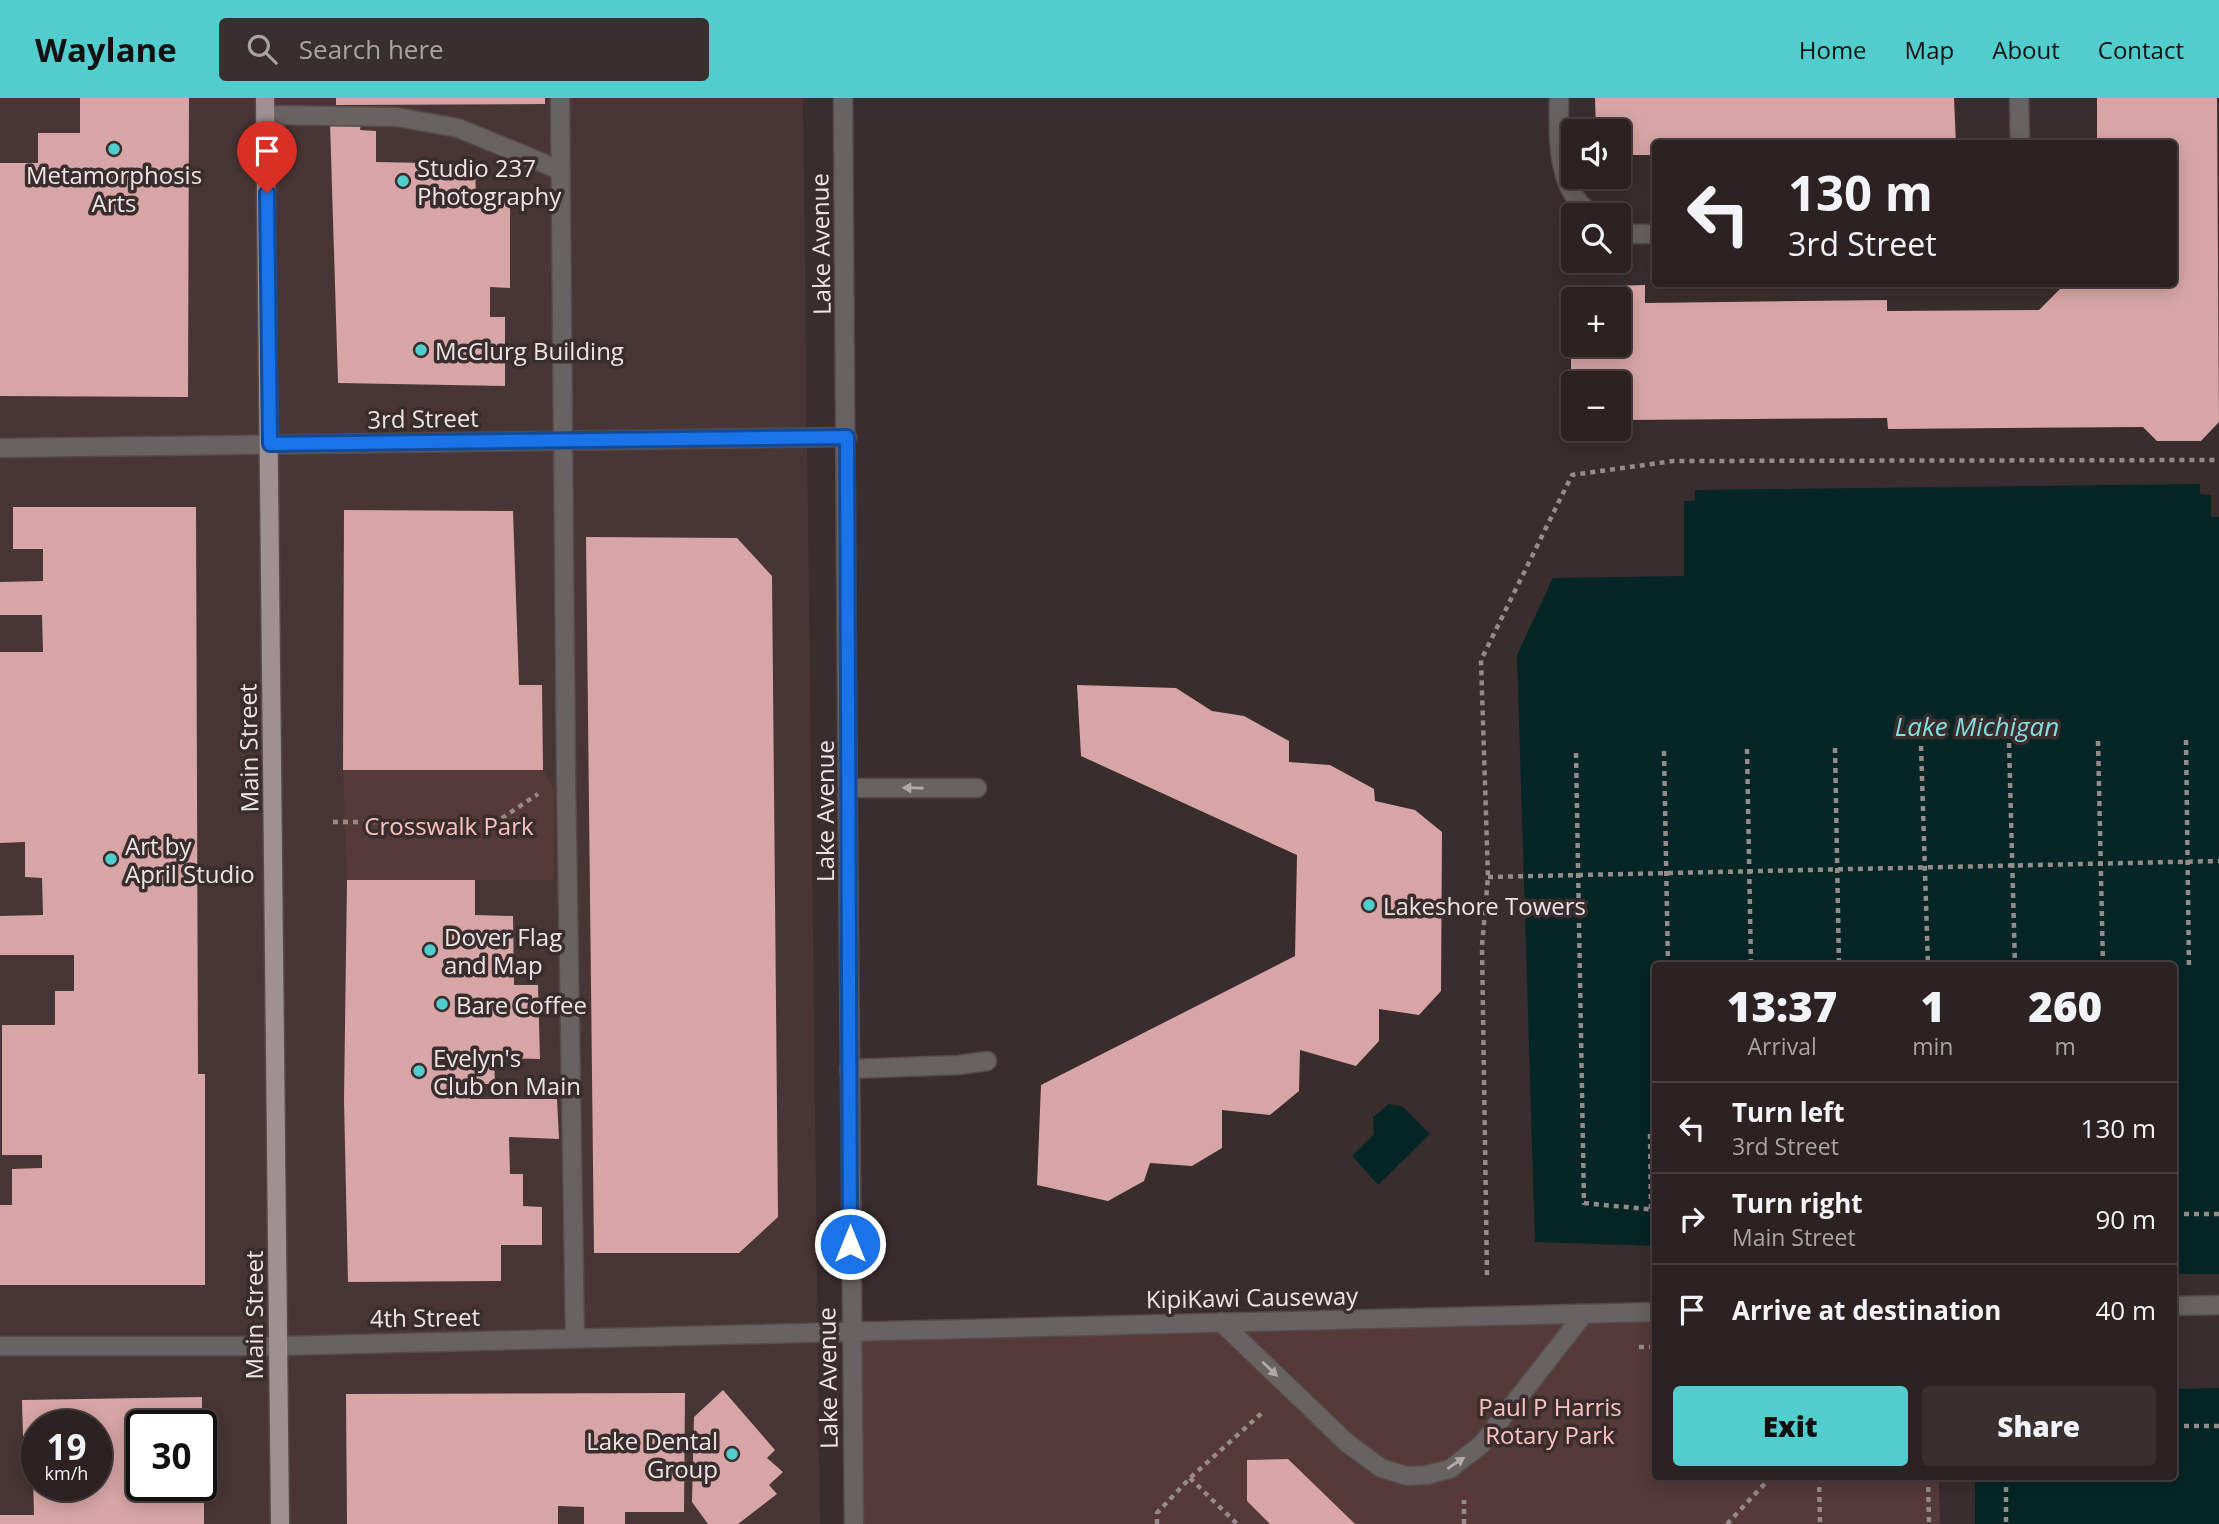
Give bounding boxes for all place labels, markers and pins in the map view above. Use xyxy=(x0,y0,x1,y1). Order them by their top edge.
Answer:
pin xyxy=(237,121,297,193)
marker: Metamorphosis Arts xyxy=(106,141,122,157)
place label: Studio 237 Photography xyxy=(417,151,562,212)
place label: Metamorphosis Arts xyxy=(26,158,202,219)
marker: Studio 237 Photography xyxy=(395,173,411,189)
place label: McClurg Building xyxy=(435,334,624,367)
marker: McClurg Building xyxy=(413,342,429,358)
place label: Art by April Studio xyxy=(125,829,255,890)
marker: Art by April Studio xyxy=(103,851,119,867)
place label: Lakeshore Towers xyxy=(1383,889,1586,922)
marker: Lakeshore Towers xyxy=(1361,897,1377,913)
place label: Dover Flag and Map xyxy=(444,920,562,981)
marker: Dover Flag and Map xyxy=(422,942,438,958)
place label: Bare Coffee xyxy=(456,988,587,1021)
marker: Bare Coffee xyxy=(434,996,450,1012)
place label: Evelyn's Club on Main xyxy=(433,1041,581,1102)
marker: Evelyn's Club on Main xyxy=(411,1063,427,1079)
place label: Lake Dental Group xyxy=(586,1424,718,1485)
marker: Lake Dental Group xyxy=(724,1446,740,1462)

